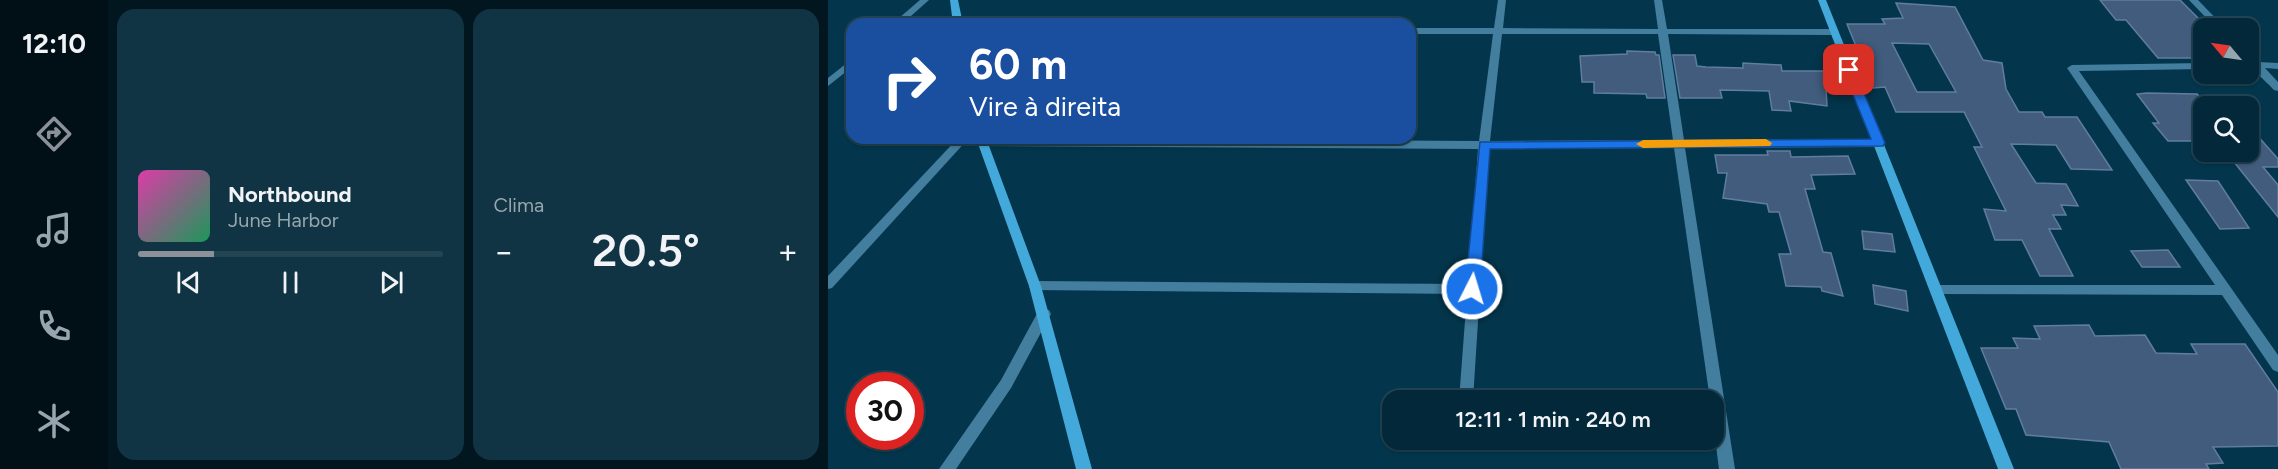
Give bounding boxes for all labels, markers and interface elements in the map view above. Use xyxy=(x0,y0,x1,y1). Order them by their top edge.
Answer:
north arrow xyxy=(2193,18,2259,84)
map controls xyxy=(2193,18,2259,162)
text: 12:10 xyxy=(22,27,86,60)
text: 60 m xyxy=(969,39,1067,90)
icon: right xyxy=(870,42,948,120)
pin xyxy=(1823,44,1874,95)
icon: arrive xyxy=(1832,53,1865,86)
text: Vire à direita xyxy=(969,90,1121,123)
button: search xyxy=(2193,96,2259,162)
icon: directions xyxy=(33,113,75,155)
text: Northbound xyxy=(228,181,352,208)
text: Clima xyxy=(494,193,544,217)
text: June Harbor xyxy=(228,208,339,232)
icon: music xyxy=(33,209,75,251)
text: 20.5° xyxy=(592,223,700,277)
text: − xyxy=(494,232,514,271)
text: + xyxy=(777,232,798,271)
position arrow xyxy=(1440,257,1504,321)
icon: previous xyxy=(172,266,205,299)
icon: pause xyxy=(274,266,307,299)
icon: next xyxy=(375,266,408,299)
icon: phone xyxy=(33,305,75,347)
speed limit sign: 30 xyxy=(846,372,924,450)
icon: climate xyxy=(33,400,75,442)
text: 12:11 · 1 min · 240 m xyxy=(1455,406,1651,433)

